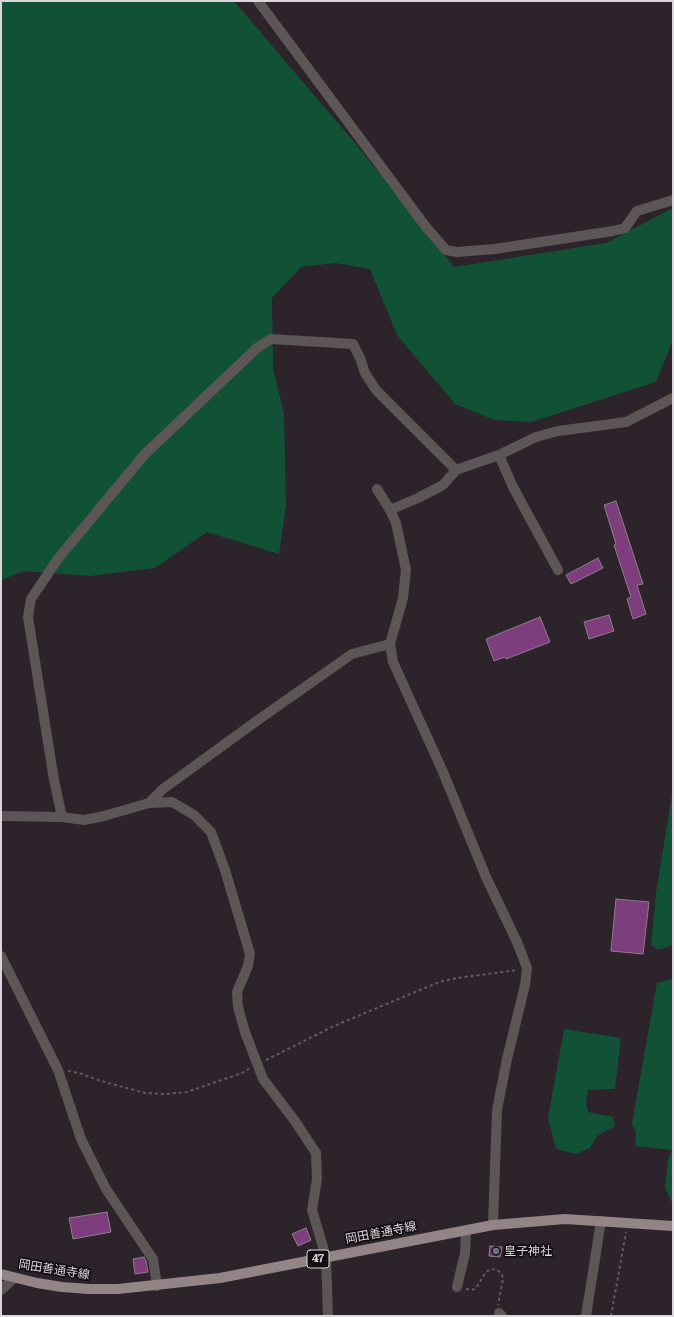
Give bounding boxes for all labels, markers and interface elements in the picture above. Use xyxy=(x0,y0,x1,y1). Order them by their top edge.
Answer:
street label: 岡田善通寺線 xyxy=(344,1219,418,1247)
place label: 皇子神社 xyxy=(504,1244,552,1258)
marker: 皇子神社 xyxy=(491,1246,501,1256)
road number: 47 xyxy=(307,1250,329,1268)
street label: 岡田善通寺線 xyxy=(17,1257,91,1283)

